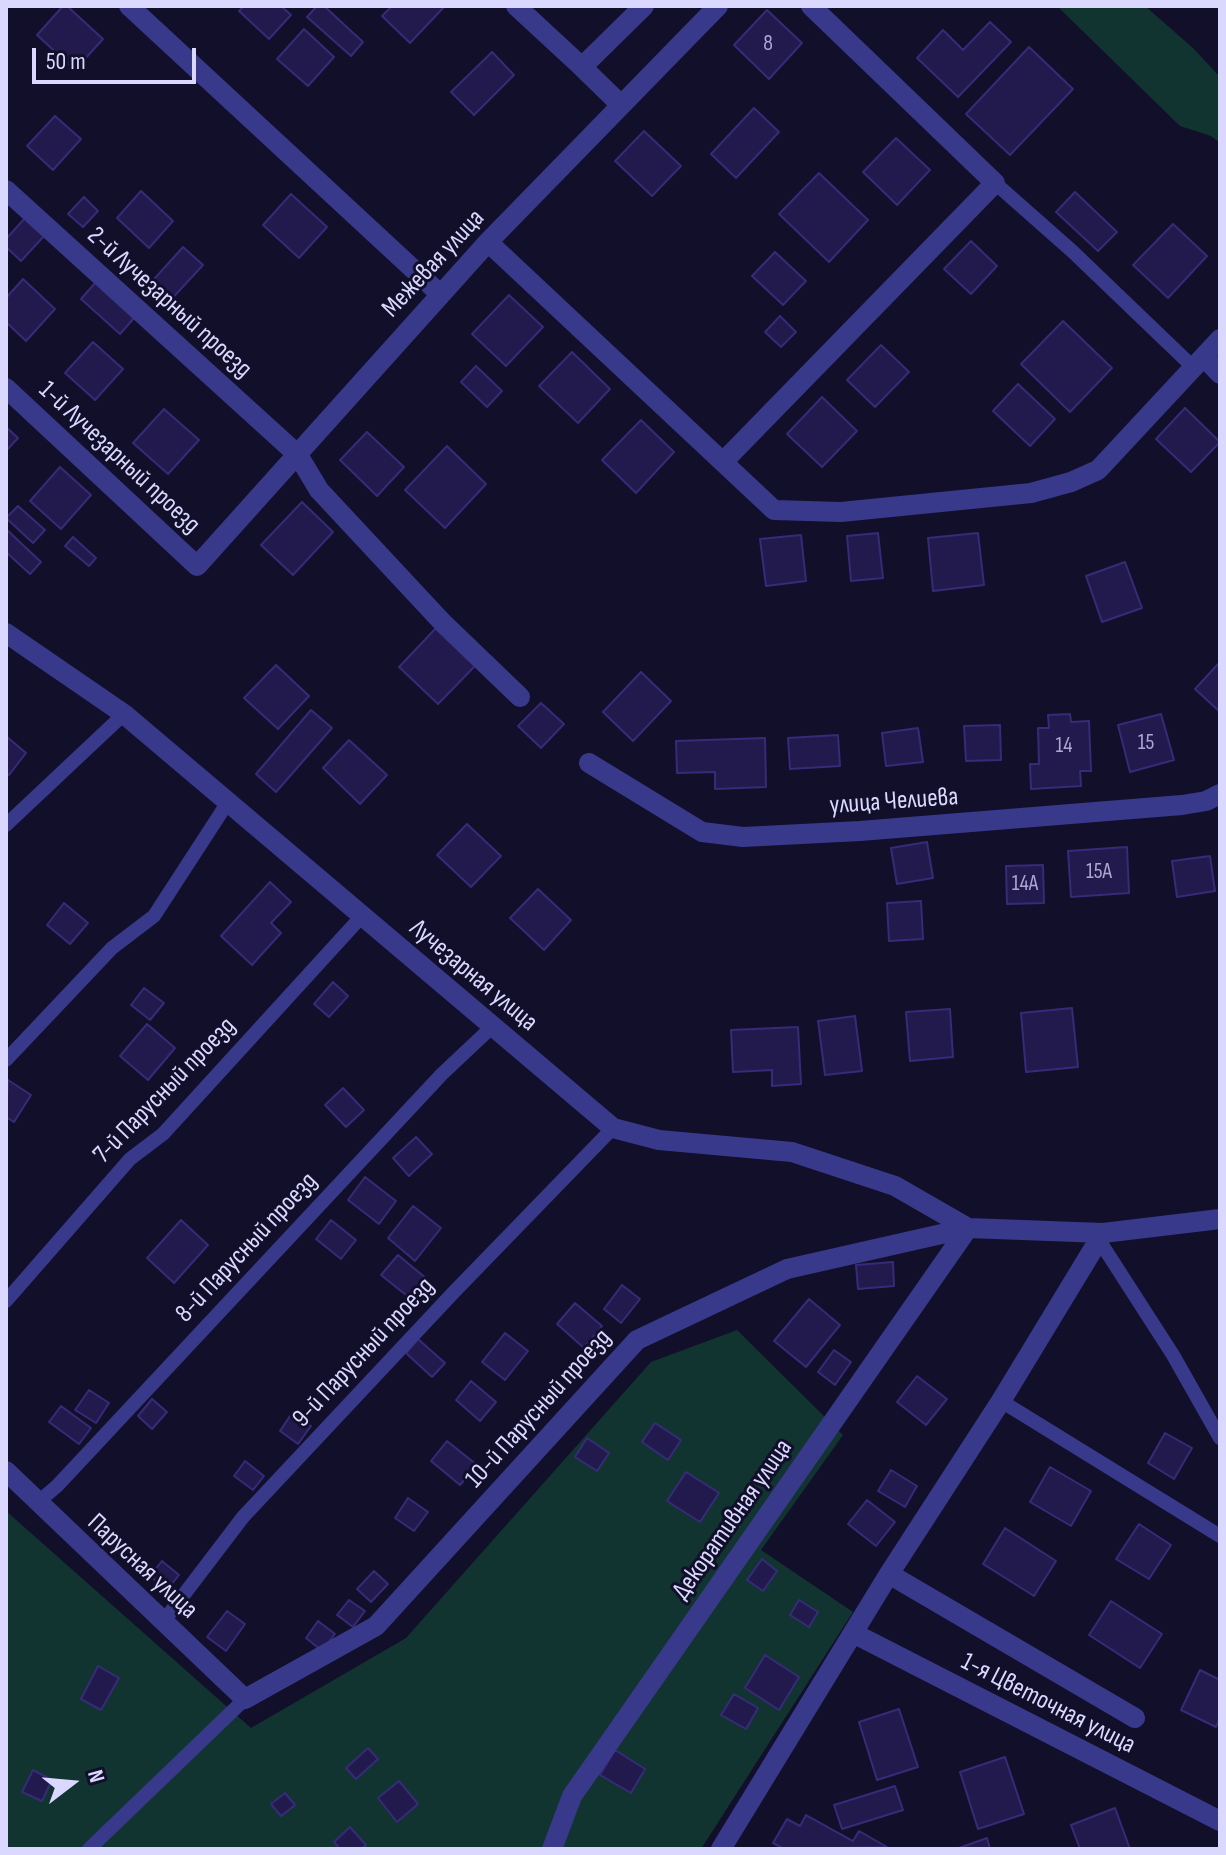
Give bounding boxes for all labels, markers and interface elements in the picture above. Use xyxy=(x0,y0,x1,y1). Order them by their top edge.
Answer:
house number: 8 xyxy=(763,31,773,57)
scale bar xyxy=(36,32,200,82)
text: 50 m xyxy=(46,47,86,76)
street label: Межевая улица xyxy=(376,204,492,324)
street label: 2-й Лучезарный проезд xyxy=(80,221,258,385)
street label: 1-й Лучезарный проезд xyxy=(32,375,206,541)
house number: 15 xyxy=(1138,730,1154,756)
house number: 14 xyxy=(1056,733,1072,759)
street label: улица Челиева xyxy=(829,782,959,822)
house number: 15А xyxy=(1086,859,1112,885)
house number: 14А xyxy=(1012,871,1038,897)
street label: Лучезарная улица xyxy=(403,913,543,1039)
street label: 7-й Парусный проезд xyxy=(87,1011,243,1171)
street label: 8-й Парусный проезд xyxy=(170,1167,324,1329)
street label: 9-й Парусный проезд xyxy=(286,1271,442,1435)
street label: 10-й Парусный проезд xyxy=(459,1323,619,1495)
street label: Декоративная улица xyxy=(666,1434,800,1606)
street label: Парусная улица xyxy=(80,1508,204,1626)
street label: 1-я Цветочная улица xyxy=(956,1647,1140,1761)
north arrow xyxy=(32,1743,112,1823)
text: N xyxy=(81,1767,110,1786)

